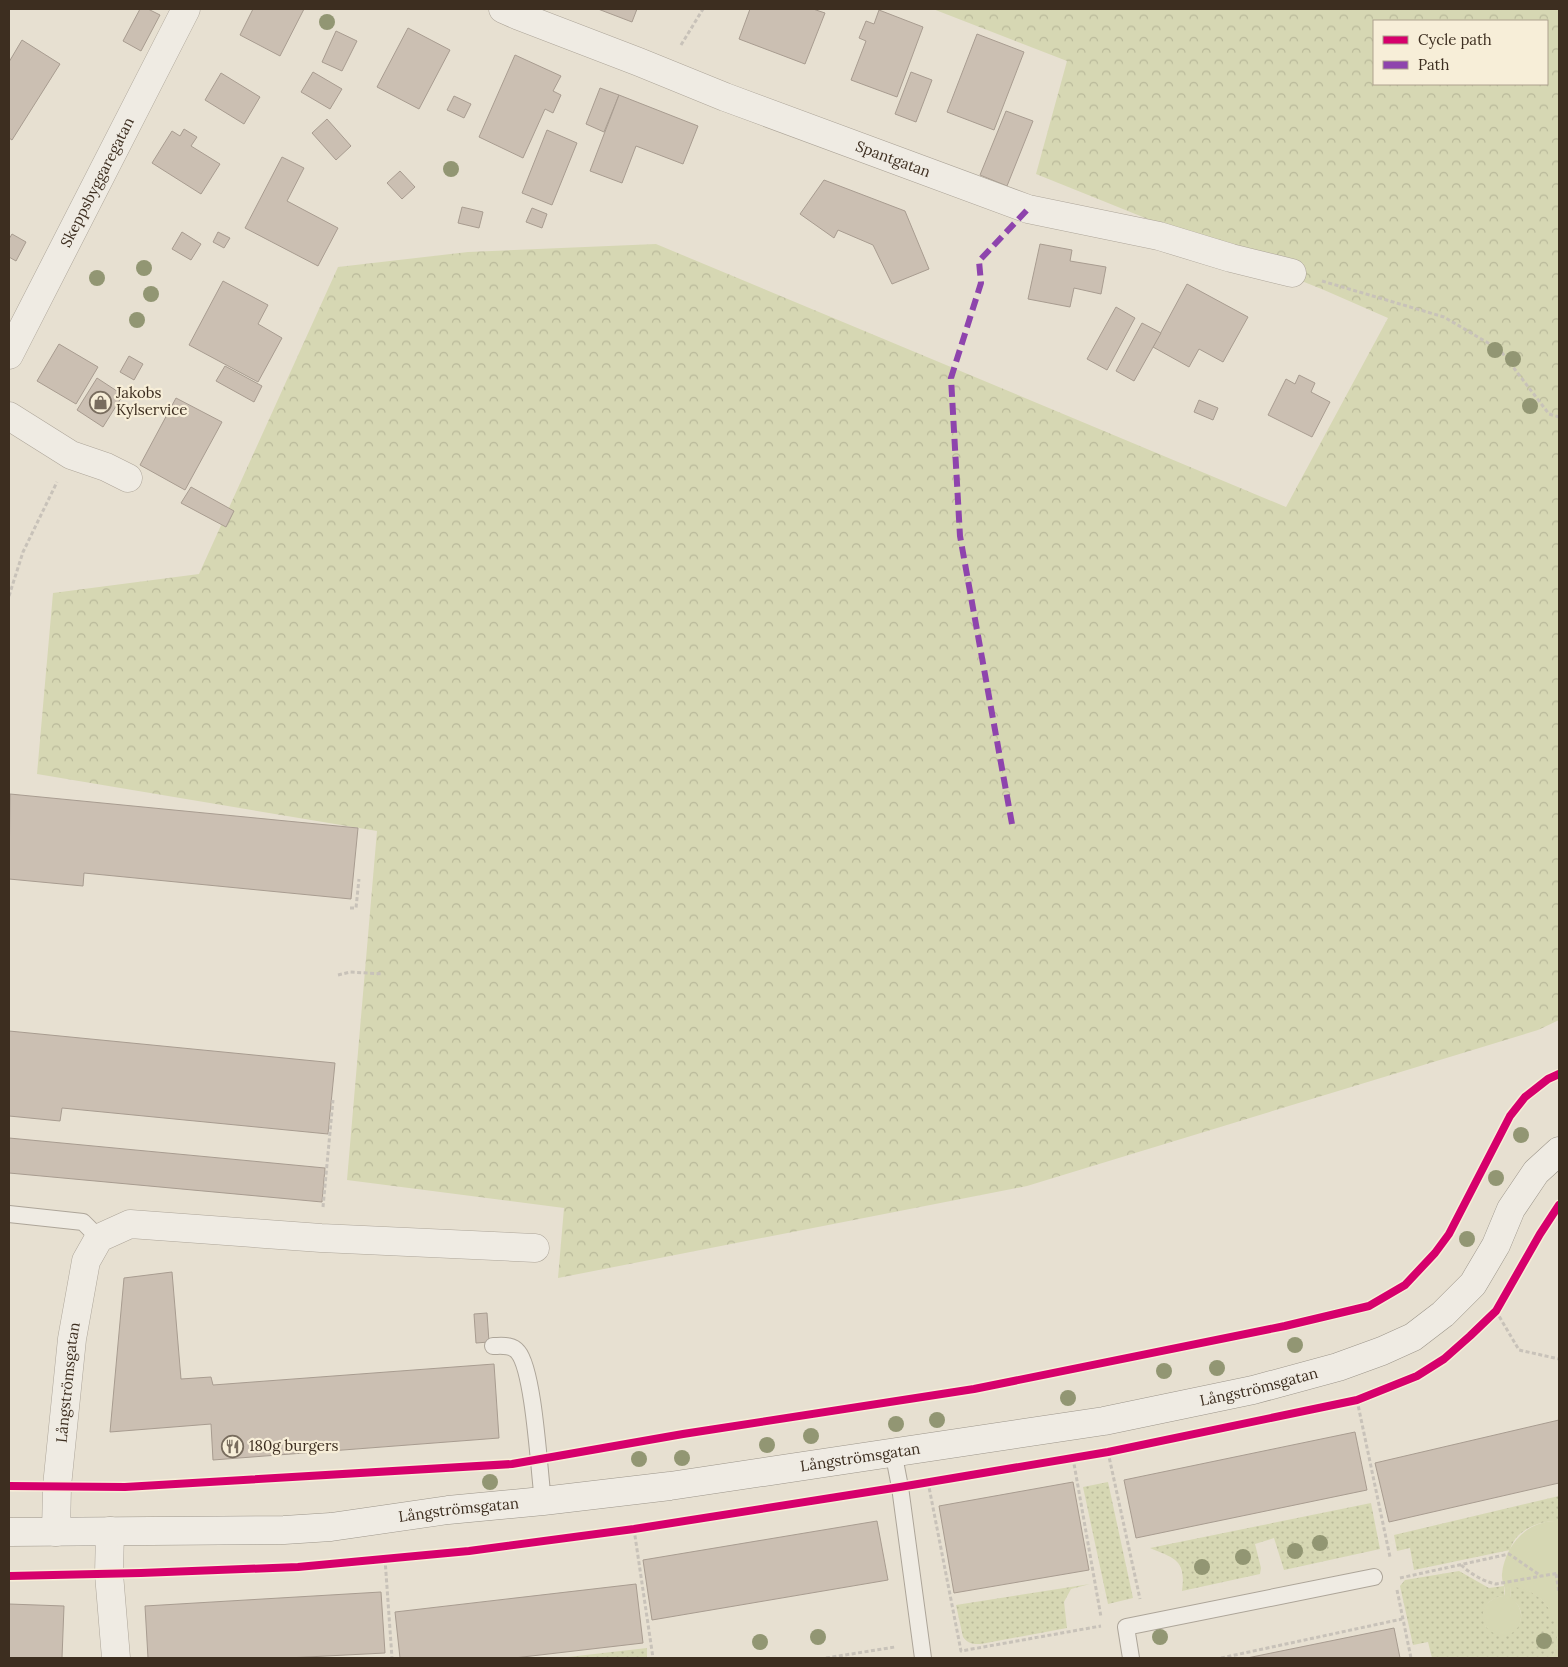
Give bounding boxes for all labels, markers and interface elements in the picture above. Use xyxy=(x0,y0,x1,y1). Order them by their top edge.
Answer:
legend xyxy=(1373,20,1548,85)
text: Cycle path xyxy=(1418,30,1492,49)
text: Path xyxy=(1418,55,1449,74)
street label: Skeppsbyggaregatan xyxy=(56,114,138,250)
street label: Spantgatan xyxy=(853,136,933,181)
place label: Jakobs Kylservice xyxy=(115,383,187,419)
shop icon: Jakobs Kylservice xyxy=(88,390,112,414)
street label: Långströmsgatan xyxy=(51,1321,84,1444)
street label: Långströmsgatan xyxy=(1198,1363,1320,1410)
restaurant icon: 180g burgers xyxy=(221,1434,245,1458)
place label: 180g burgers xyxy=(249,1436,338,1455)
street label: Långströmsgatan xyxy=(799,1439,921,1475)
street label: Långströmsgatan xyxy=(397,1493,520,1526)

